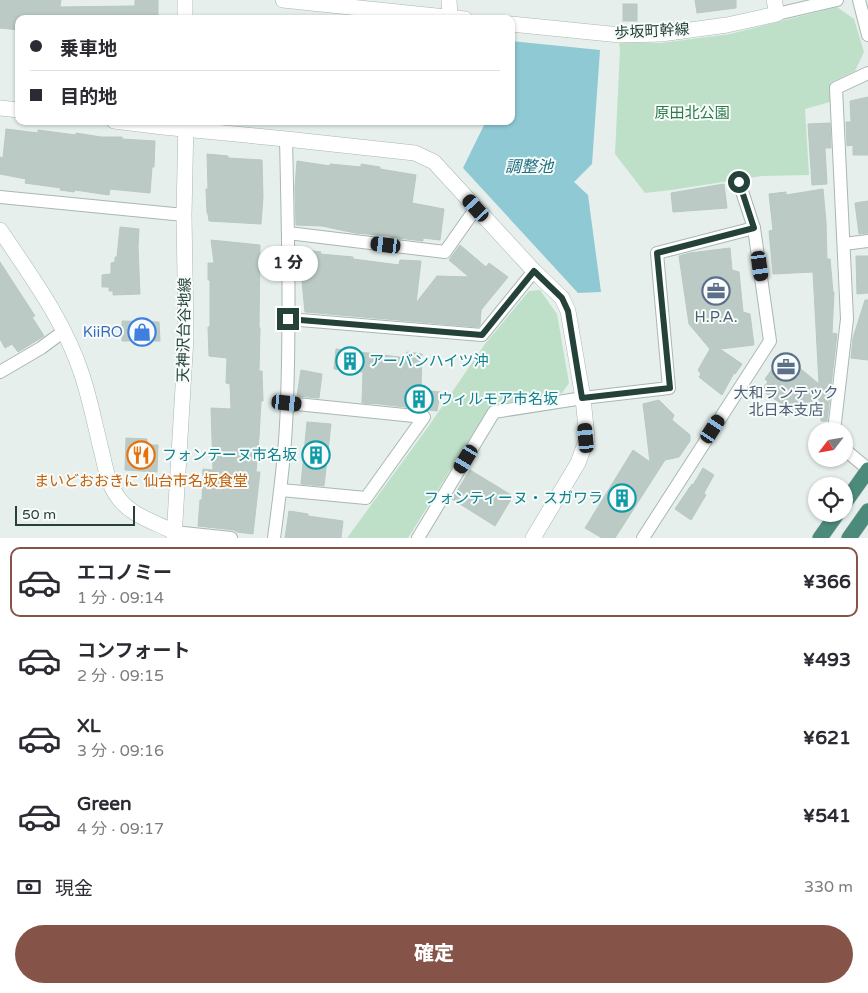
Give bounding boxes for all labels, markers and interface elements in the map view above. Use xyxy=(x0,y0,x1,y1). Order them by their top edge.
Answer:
street label: 歩坂町幹線 xyxy=(614,20,690,42)
text: 乗車地 xyxy=(60,38,117,60)
text: 目的地 xyxy=(60,86,117,108)
park label: 原田北公園 xyxy=(654,104,730,122)
water label: 調整池 xyxy=(505,157,555,177)
route start xyxy=(728,171,750,193)
car xyxy=(460,192,491,224)
car xyxy=(370,236,401,254)
callout: 1 分 xyxy=(258,246,318,282)
car xyxy=(750,250,769,282)
text: 1 分 xyxy=(273,253,303,273)
office icon: H.P.A. xyxy=(701,276,731,306)
street label: 天神沢台谷地線 xyxy=(174,277,194,383)
route end xyxy=(277,308,299,330)
place label: H.P.A. xyxy=(694,308,738,326)
shop icon: KiiRO xyxy=(127,317,157,347)
place label: KiiRO xyxy=(83,323,123,341)
building icon: アーバンハイツ沖 xyxy=(335,346,365,376)
place label: アーバンハイツ沖 xyxy=(369,352,488,370)
office icon: 大和ランテック 北日本支店 xyxy=(771,352,801,382)
building icon: ウィルモア市名坂 xyxy=(404,384,434,414)
place label: 大和ランテック 北日本支店 xyxy=(733,384,839,419)
place label: ウィルモア市名坂 xyxy=(438,390,558,408)
car xyxy=(271,394,302,412)
car xyxy=(698,412,727,446)
car xyxy=(577,422,594,454)
north arrow xyxy=(808,422,852,468)
map controls xyxy=(808,422,853,522)
restaurant icon: まいどおおきに 仙台市名坂食堂 xyxy=(126,440,156,470)
building icon: フォンテーヌ市名坂 xyxy=(301,440,331,470)
car xyxy=(451,442,480,476)
place label: フォンテーヌ市名坂 xyxy=(162,446,297,464)
place label: まいどおおきに 仙台市名坂食堂 xyxy=(34,472,248,490)
button: locate xyxy=(808,477,853,522)
building icon: フォンティーヌ・スガワラ xyxy=(607,483,637,513)
place label: フォンティーヌ・スガワラ xyxy=(424,489,603,507)
scale bar xyxy=(15,503,135,526)
text: 50 m xyxy=(22,506,56,523)
icon: car xyxy=(17,560,62,605)
text: エコノミー xyxy=(77,562,172,584)
text: ¥366 xyxy=(803,571,851,593)
text: 1 分 · 09:14 xyxy=(77,588,164,608)
icon: car xyxy=(17,638,62,683)
text: コンフォート xyxy=(77,640,190,662)
text: ¥493 xyxy=(803,649,851,671)
text: 2 分 · 09:15 xyxy=(77,666,164,686)
text: XL xyxy=(77,715,101,737)
icon: car xyxy=(17,716,62,761)
text: ¥621 xyxy=(803,727,851,749)
text: 3 分 · 09:16 xyxy=(77,741,164,761)
text: Green xyxy=(77,793,131,815)
icon: car xyxy=(17,794,62,839)
text: ¥541 xyxy=(803,805,851,827)
text: 4 分 · 09:17 xyxy=(77,819,164,839)
icon: cash xyxy=(15,873,43,901)
text: 330 m xyxy=(804,877,853,897)
text: 現金 xyxy=(55,878,93,900)
button: 確定 xyxy=(15,925,853,983)

